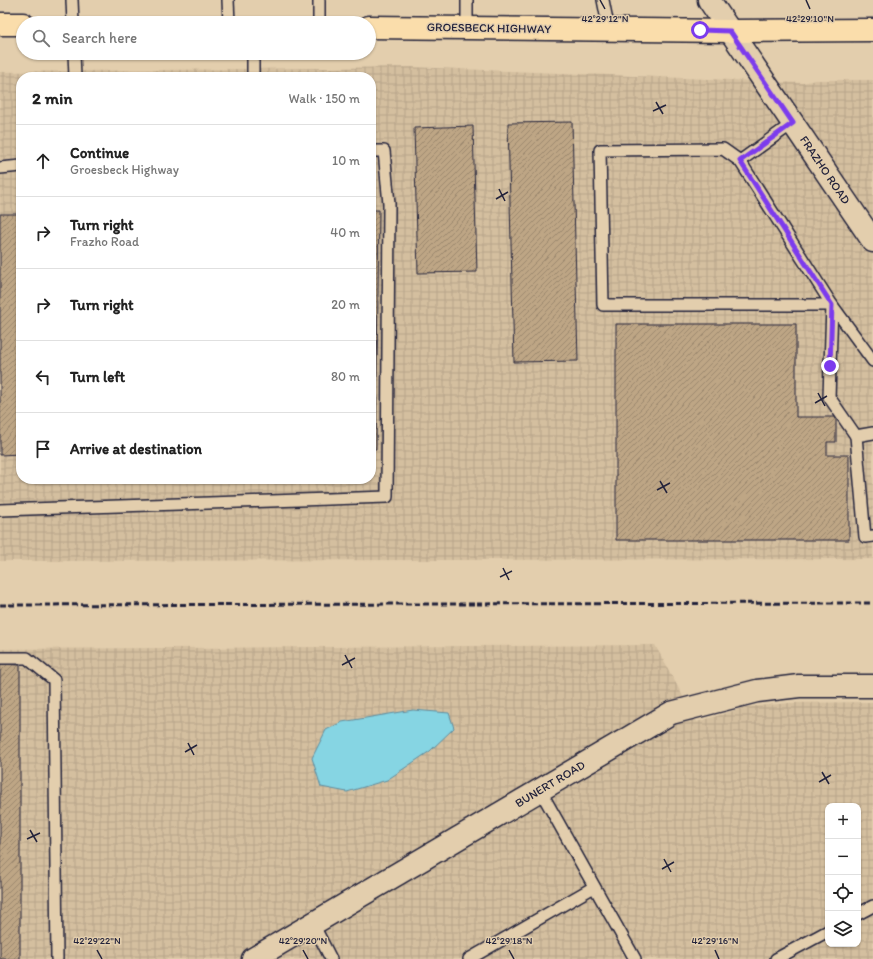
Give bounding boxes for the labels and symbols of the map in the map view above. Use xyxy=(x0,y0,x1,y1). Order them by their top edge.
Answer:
text: 42°29'12"N xyxy=(582,12,629,25)
text: 42°29'10"N xyxy=(786,12,834,25)
street label: GROESBECK HIGHWAY xyxy=(427,20,552,36)
route start xyxy=(691,21,709,39)
street label: FRAZHO ROAD xyxy=(797,133,853,207)
route end xyxy=(821,357,839,375)
street label: BUNERT ROAD xyxy=(513,758,588,810)
text: 42°29'22"N xyxy=(73,934,121,947)
text: 42°29'20"N xyxy=(279,934,327,947)
text: 42°29'18"N xyxy=(485,934,533,947)
text: 42°29'16"N xyxy=(692,934,739,947)

